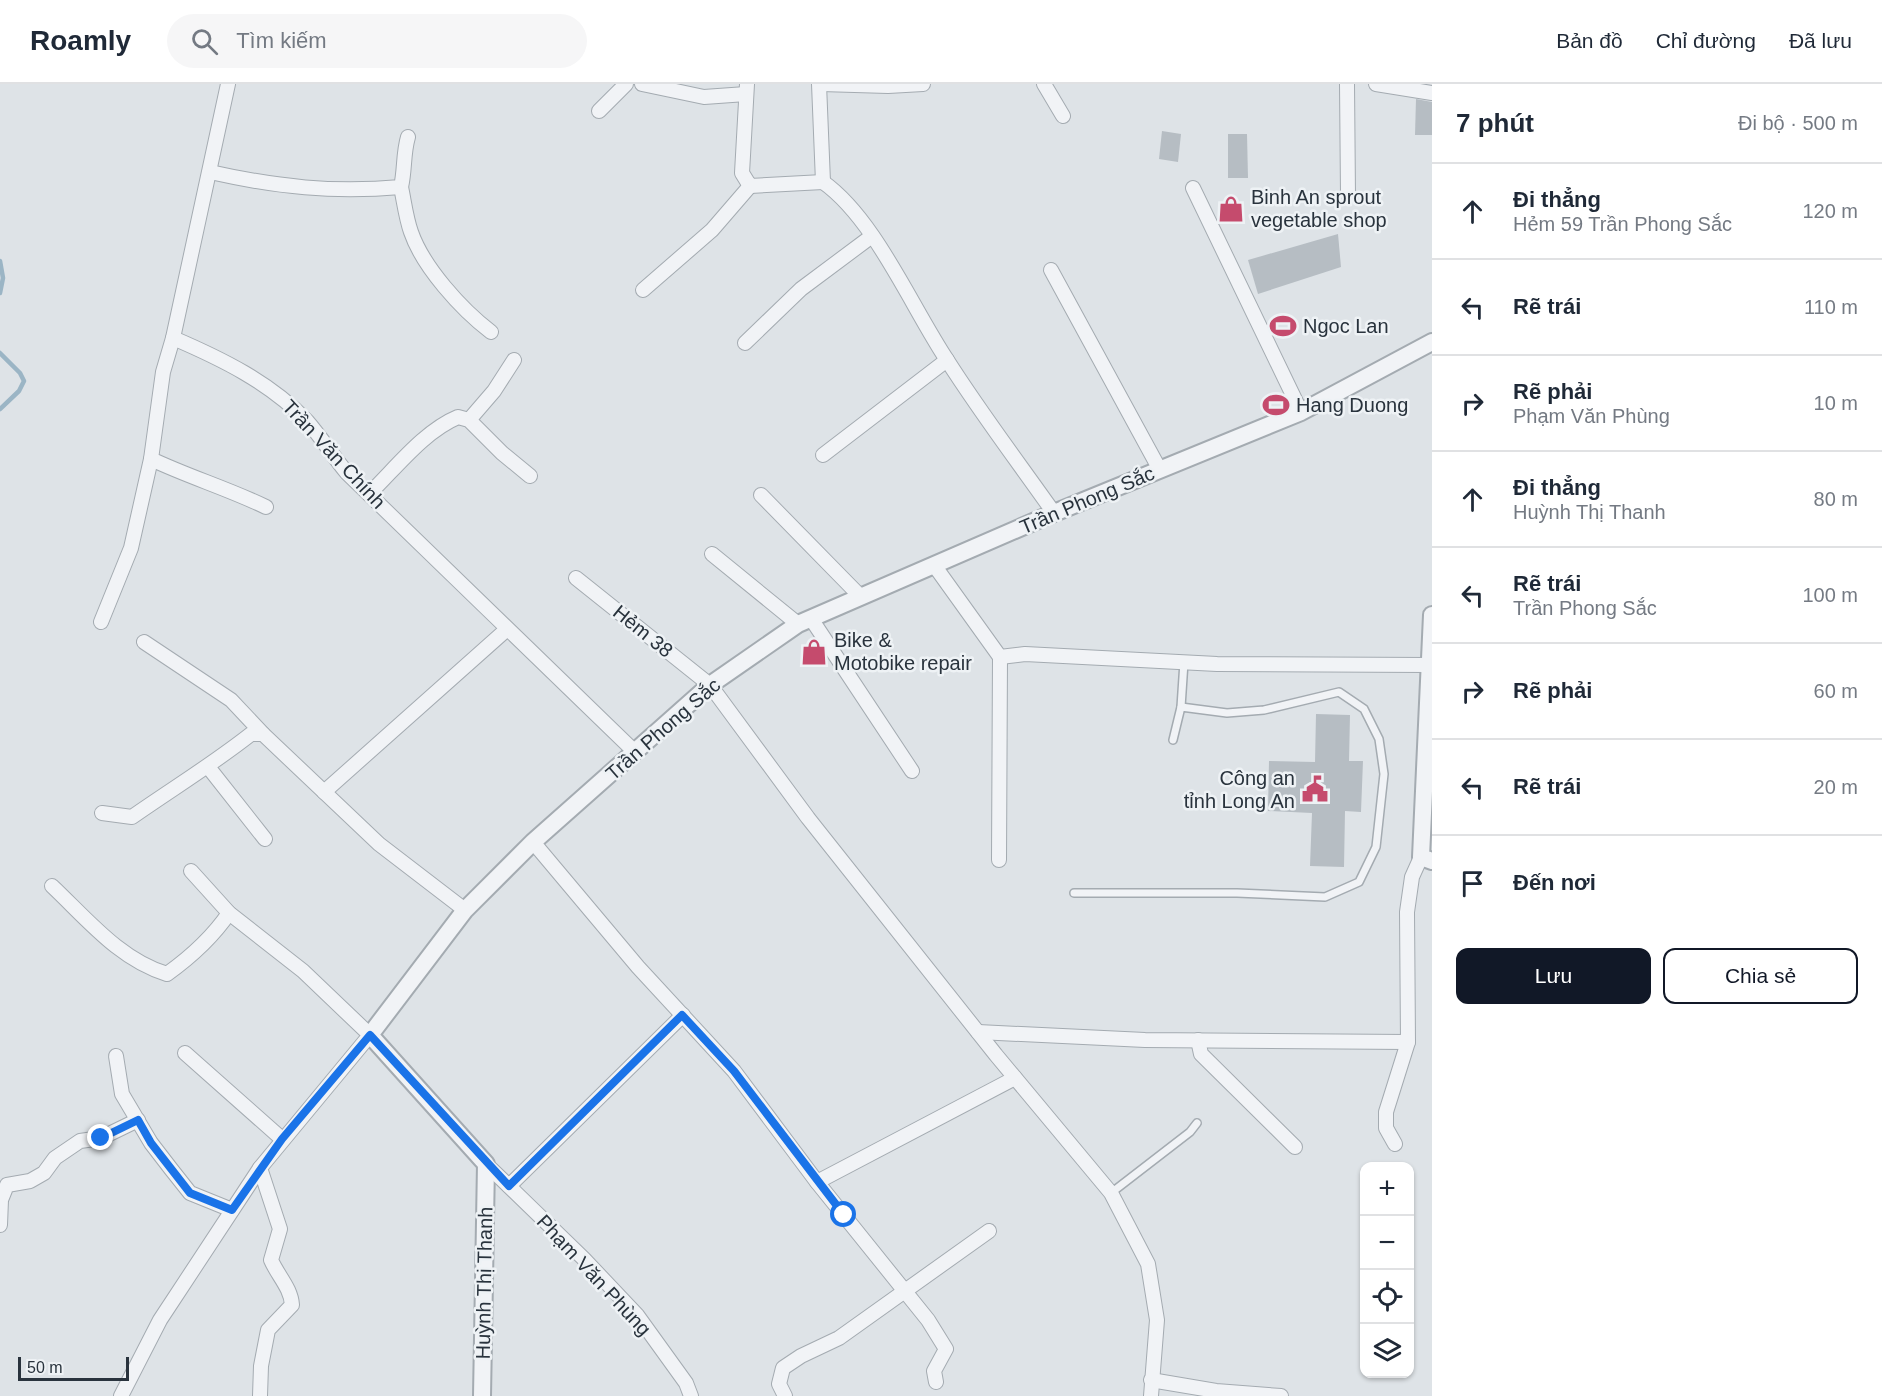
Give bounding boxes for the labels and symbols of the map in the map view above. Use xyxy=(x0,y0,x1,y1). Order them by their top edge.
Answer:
place label: Binh An sprout vegetable shop xyxy=(1251,186,1387,231)
shop icon: Binh An sprout vegetable shop xyxy=(1216,194,1246,224)
sports icon: Ngoc Lan xyxy=(1268,311,1298,341)
place label: Ngoc Lan xyxy=(1303,315,1389,337)
sports icon: Hang Duong xyxy=(1261,390,1291,420)
place label: Hang Duong xyxy=(1296,394,1408,416)
street label: Trần Văn Chính xyxy=(278,395,390,513)
street label: Trần Phong Sắc xyxy=(1017,462,1157,538)
street label: Hẻm 38 xyxy=(609,600,677,662)
place label: Bike & Motobike repair xyxy=(834,629,972,674)
shop icon: Bike & Motobike repair xyxy=(799,637,829,667)
street label: Trần Phong Sắc xyxy=(602,674,724,784)
place label: Công an tỉnh Long An xyxy=(1184,767,1295,812)
public building icon: Công an tỉnh Long An xyxy=(1300,774,1330,804)
route end xyxy=(87,1124,113,1150)
route start xyxy=(830,1201,856,1227)
street label: Huỳnh Thị Thanh xyxy=(472,1206,496,1360)
street label: Phạm Văn Phùng xyxy=(532,1210,656,1340)
scale bar xyxy=(18,1354,129,1382)

